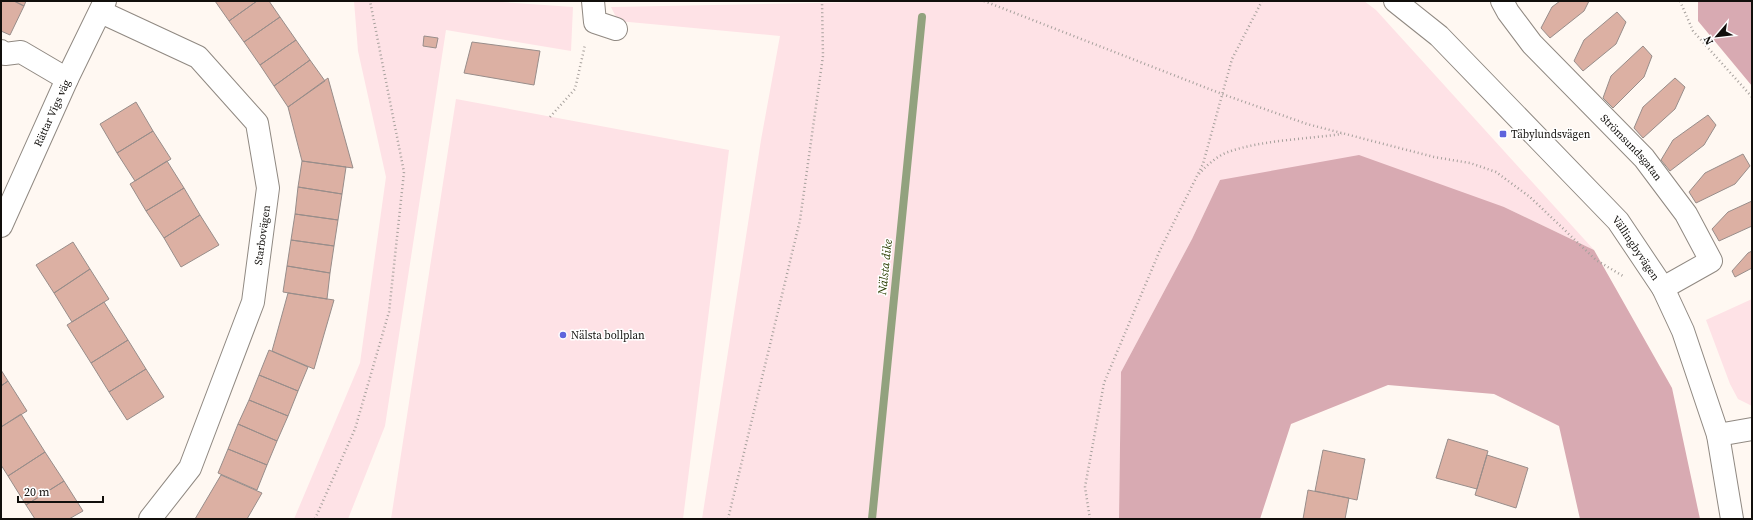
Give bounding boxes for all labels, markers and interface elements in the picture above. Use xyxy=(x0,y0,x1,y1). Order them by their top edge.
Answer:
north arrow xyxy=(1697,16,1737,56)
text: N xyxy=(1700,33,1717,48)
street label: Rättar Vigs väg xyxy=(31,77,74,149)
street label: Strömsundsgatan xyxy=(1597,111,1666,184)
place label: Täbylundsvägen xyxy=(1511,127,1591,142)
marker: Täbylundsvägen xyxy=(1498,129,1508,139)
street label: Starbovägen xyxy=(251,204,274,266)
street label: Vällingbyvägen xyxy=(1609,212,1663,284)
water label: Nälsta dike xyxy=(874,238,896,297)
place label: Nälsta bollplan xyxy=(571,328,645,343)
marker: Nälsta bollplan xyxy=(558,330,568,340)
scale bar xyxy=(18,478,103,504)
text: 20 m xyxy=(24,484,50,500)

